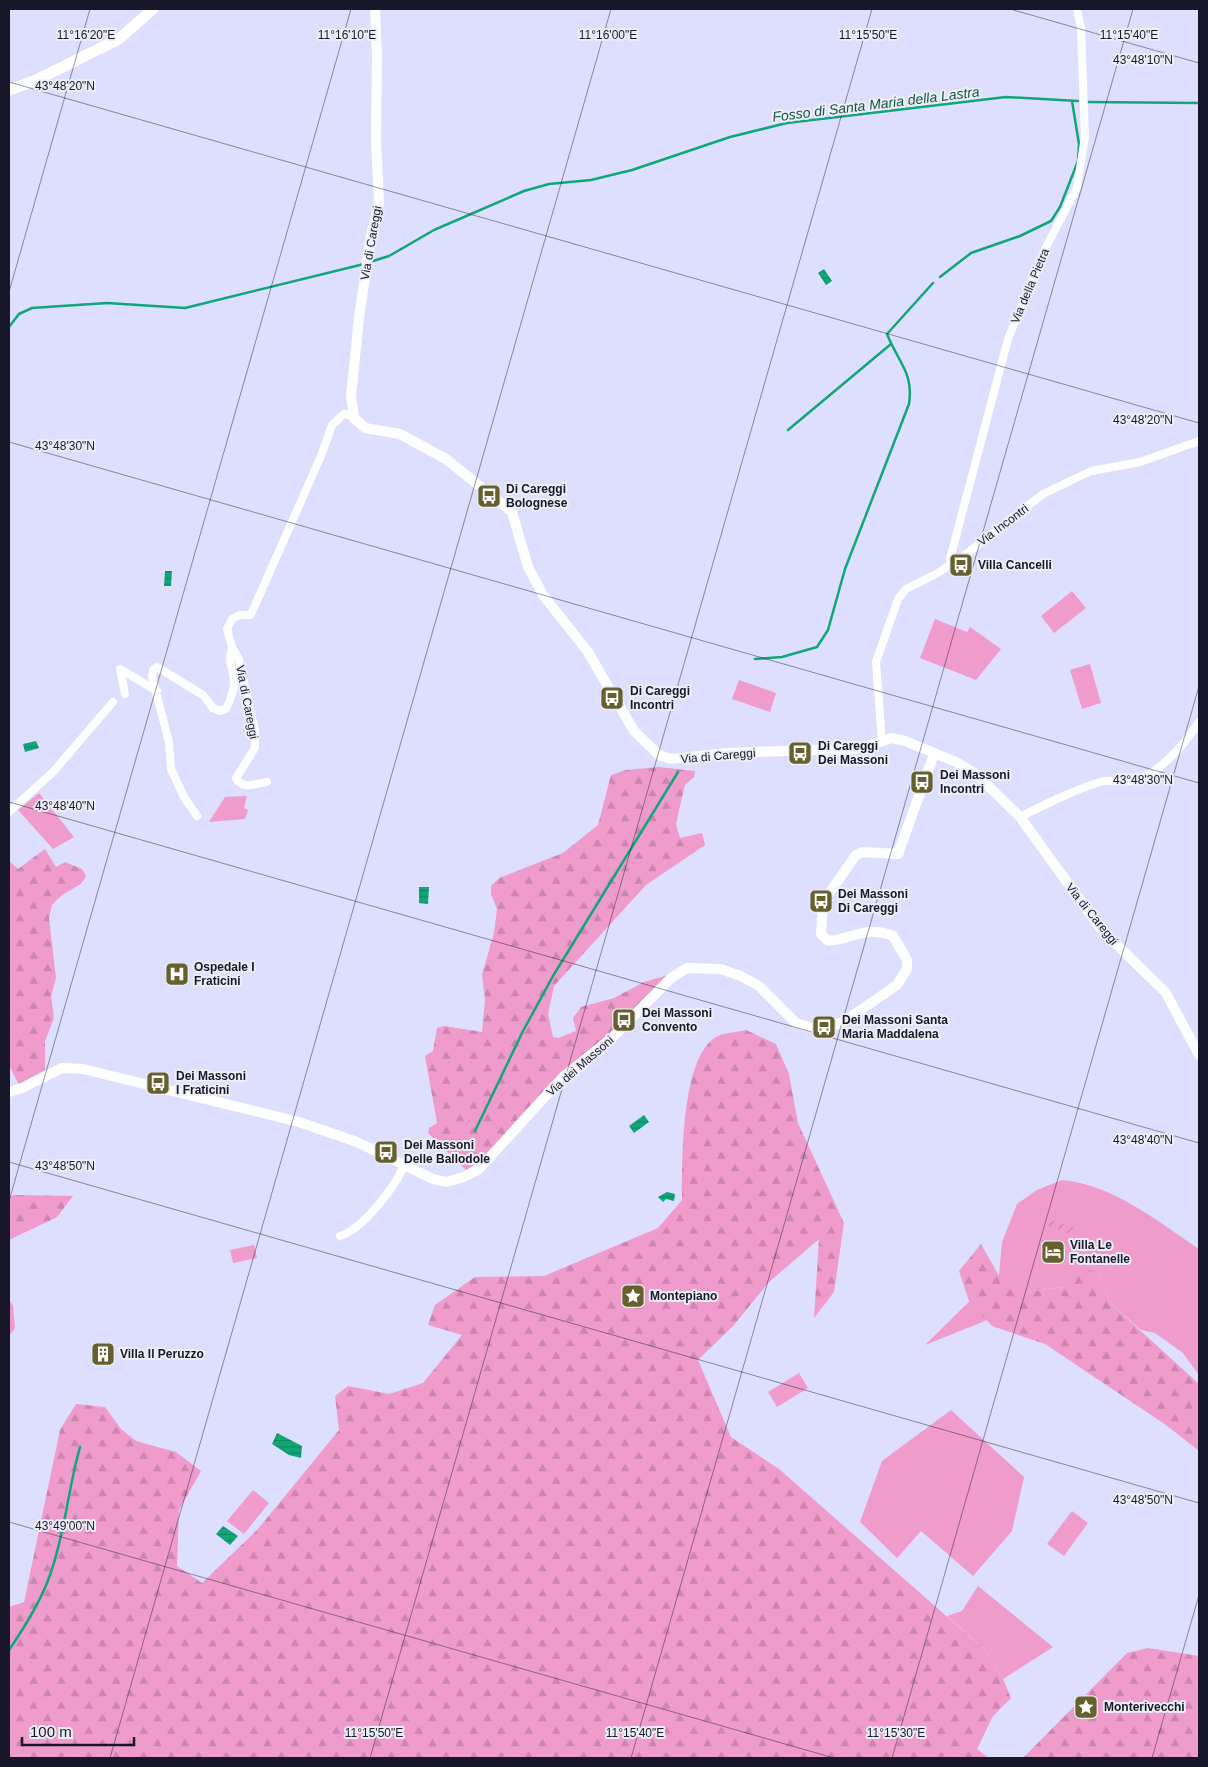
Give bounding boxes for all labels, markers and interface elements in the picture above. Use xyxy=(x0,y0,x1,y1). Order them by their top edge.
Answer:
text: 11°16'20"E xyxy=(57,28,115,42)
text: 11°16'10"E xyxy=(318,28,376,42)
text: 11°16'00"E xyxy=(579,28,637,42)
text: 11°15'50"E xyxy=(839,28,897,42)
text: 11°15'40"E xyxy=(1100,28,1158,42)
text: 43°48'10"N xyxy=(1113,53,1173,67)
text: 43°48'20"N xyxy=(35,79,95,93)
water label: Fosso di Santa Maria della Lastra xyxy=(772,83,981,125)
street label: Via di Careggi xyxy=(358,205,384,281)
street label: Via della Pietra xyxy=(1008,246,1052,326)
text: 43°48'20"N xyxy=(1113,413,1173,427)
text: 43°48'30"N xyxy=(35,439,95,453)
place label: Di Careggi Bolognese xyxy=(506,482,568,510)
bus stop icon: Di Careggi Bolognese xyxy=(476,483,502,509)
street label: Via Incontri xyxy=(975,501,1031,549)
bus stop icon: Villa Cancelli xyxy=(948,552,974,578)
place label: Villa Cancelli xyxy=(978,558,1052,572)
street label: Via di Careggi xyxy=(233,664,261,740)
place label: Di Careggi Incontri xyxy=(630,684,690,712)
bus stop icon: Di Careggi Incontri xyxy=(599,685,625,711)
place label: Di Careggi Dei Massoni xyxy=(818,739,888,767)
bus stop icon: Di Careggi Dei Massoni xyxy=(787,740,813,766)
street label: Via di Careggi xyxy=(680,746,756,766)
place label: Dei Massoni Incontri xyxy=(940,768,1010,796)
bus stop icon: Dei Massoni Incontri xyxy=(909,769,935,795)
text: 43°48'30"N xyxy=(1113,773,1173,787)
text: 43°48'40"N xyxy=(35,799,95,813)
street label: Via di Careggi xyxy=(1063,880,1121,948)
place label: Dei Massoni Di Careggi xyxy=(838,887,908,915)
bus stop icon: Dei Massoni Di Careggi xyxy=(808,888,834,914)
place label: Ospedale I Fraticini xyxy=(194,960,255,988)
hospital icon: Ospedale I Fraticini xyxy=(164,961,190,987)
place label: Dei Massoni Convento xyxy=(642,1006,712,1034)
bus stop icon: Dei Massoni Convento xyxy=(611,1007,637,1033)
place label: Dei Massoni Santa Maria Maddalena xyxy=(842,1013,948,1041)
bus stop icon: Dei Massoni Santa Maria Maddalena xyxy=(811,1014,837,1040)
street label: Via dei Massoni xyxy=(544,1033,616,1099)
place label: Dei Massoni I Fraticini xyxy=(176,1069,246,1097)
bus stop icon: Dei Massoni I Fraticini xyxy=(145,1070,171,1096)
text: 43°48'40"N xyxy=(1113,1133,1173,1147)
place label: Dei Massoni Delle Ballodole xyxy=(404,1138,490,1166)
bus stop icon: Dei Massoni Delle Ballodole xyxy=(373,1139,399,1165)
text: 43°48'50"N xyxy=(35,1159,95,1173)
place label: Villa Le Fontanelle xyxy=(1070,1238,1130,1266)
hotel icon: Villa Le Fontanelle xyxy=(1040,1239,1066,1265)
place icon: Montepiano xyxy=(620,1283,646,1309)
place label: Montepiano xyxy=(650,1289,717,1303)
building icon: Villa Il Peruzzo xyxy=(90,1341,116,1367)
place label: Villa Il Peruzzo xyxy=(120,1347,204,1361)
text: 43°48'50"N xyxy=(1113,1493,1173,1507)
text: 43°49'00"N xyxy=(35,1519,95,1533)
place icon: Monterivecchi xyxy=(1073,1694,1099,1720)
place label: Monterivecchi xyxy=(1104,1700,1185,1714)
scale bar xyxy=(22,1714,135,1746)
text: 100 m xyxy=(30,1723,72,1740)
text: 11°15'50"E xyxy=(345,1726,403,1740)
text: 11°15'40"E xyxy=(606,1726,664,1740)
text: 11°15'30"E xyxy=(867,1726,925,1740)

